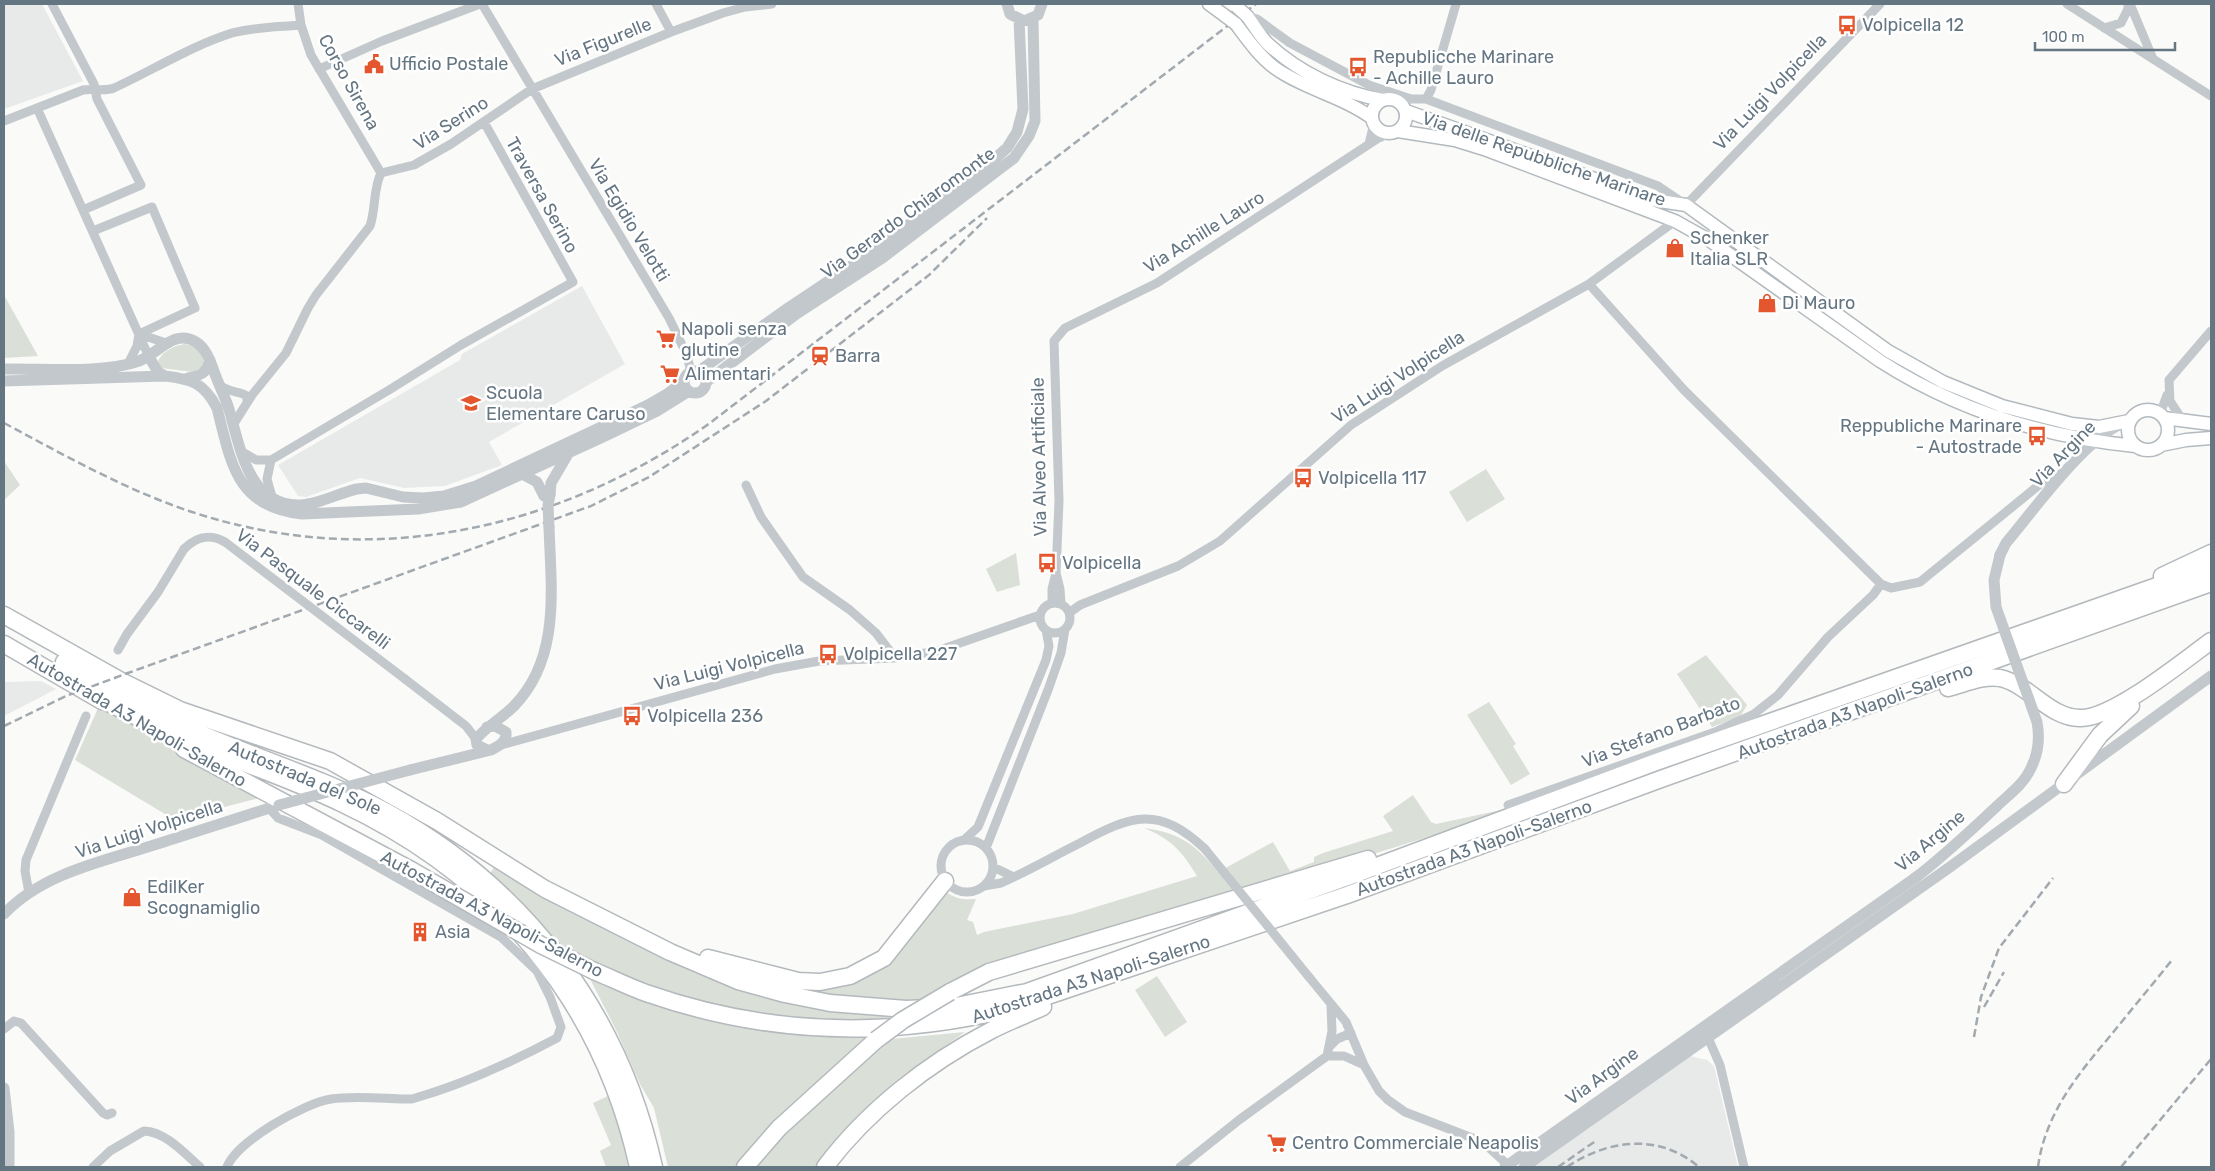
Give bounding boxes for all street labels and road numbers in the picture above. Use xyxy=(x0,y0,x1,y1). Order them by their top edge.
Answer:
street label: Via Figurelle xyxy=(551,13,655,71)
street label: Via Luigi Volpicella xyxy=(1709,29,1831,155)
street label: Corso Sirena xyxy=(314,30,384,134)
street label: Via Serino xyxy=(409,91,493,155)
street label: Via delle Repubbliche Marinare xyxy=(1419,107,1669,211)
street label: Traversa Serino xyxy=(501,133,583,257)
street label: Via Gerardo Chiaromonte xyxy=(817,142,999,284)
street label: Via Egidio Velotti xyxy=(584,154,674,286)
street label: Via Achille Lauro xyxy=(1140,186,1268,278)
street label: Via Luigi Volpicella xyxy=(1327,326,1469,428)
street label: Via Alveo Artificiale xyxy=(1027,377,1051,537)
street label: Via Argine xyxy=(2026,416,2100,492)
street label: Via Pasquale Ciccarelli xyxy=(232,524,394,654)
street label: Via Luigi Volpicella xyxy=(652,637,806,695)
street label: Autostrada A3 Napoli-Salerno xyxy=(24,648,250,792)
street label: Autostrada A3 Napoli-Salerno xyxy=(1734,658,1976,764)
street label: Via Stefano Barbato xyxy=(1579,692,1743,772)
street label: Autostrada del Sole xyxy=(225,736,385,820)
street label: Via Luigi Volpicella xyxy=(72,795,226,863)
street label: Autostrada A3 Napoli-Salerno xyxy=(1353,795,1595,901)
street label: Via Argine xyxy=(1890,805,1970,877)
street label: Autostrada A3 Napoli-Salerno xyxy=(377,846,607,982)
street label: Autostrada A3 Napoli-Salerno xyxy=(969,930,1213,1028)
street label: Via Argine xyxy=(1561,1042,1643,1110)

